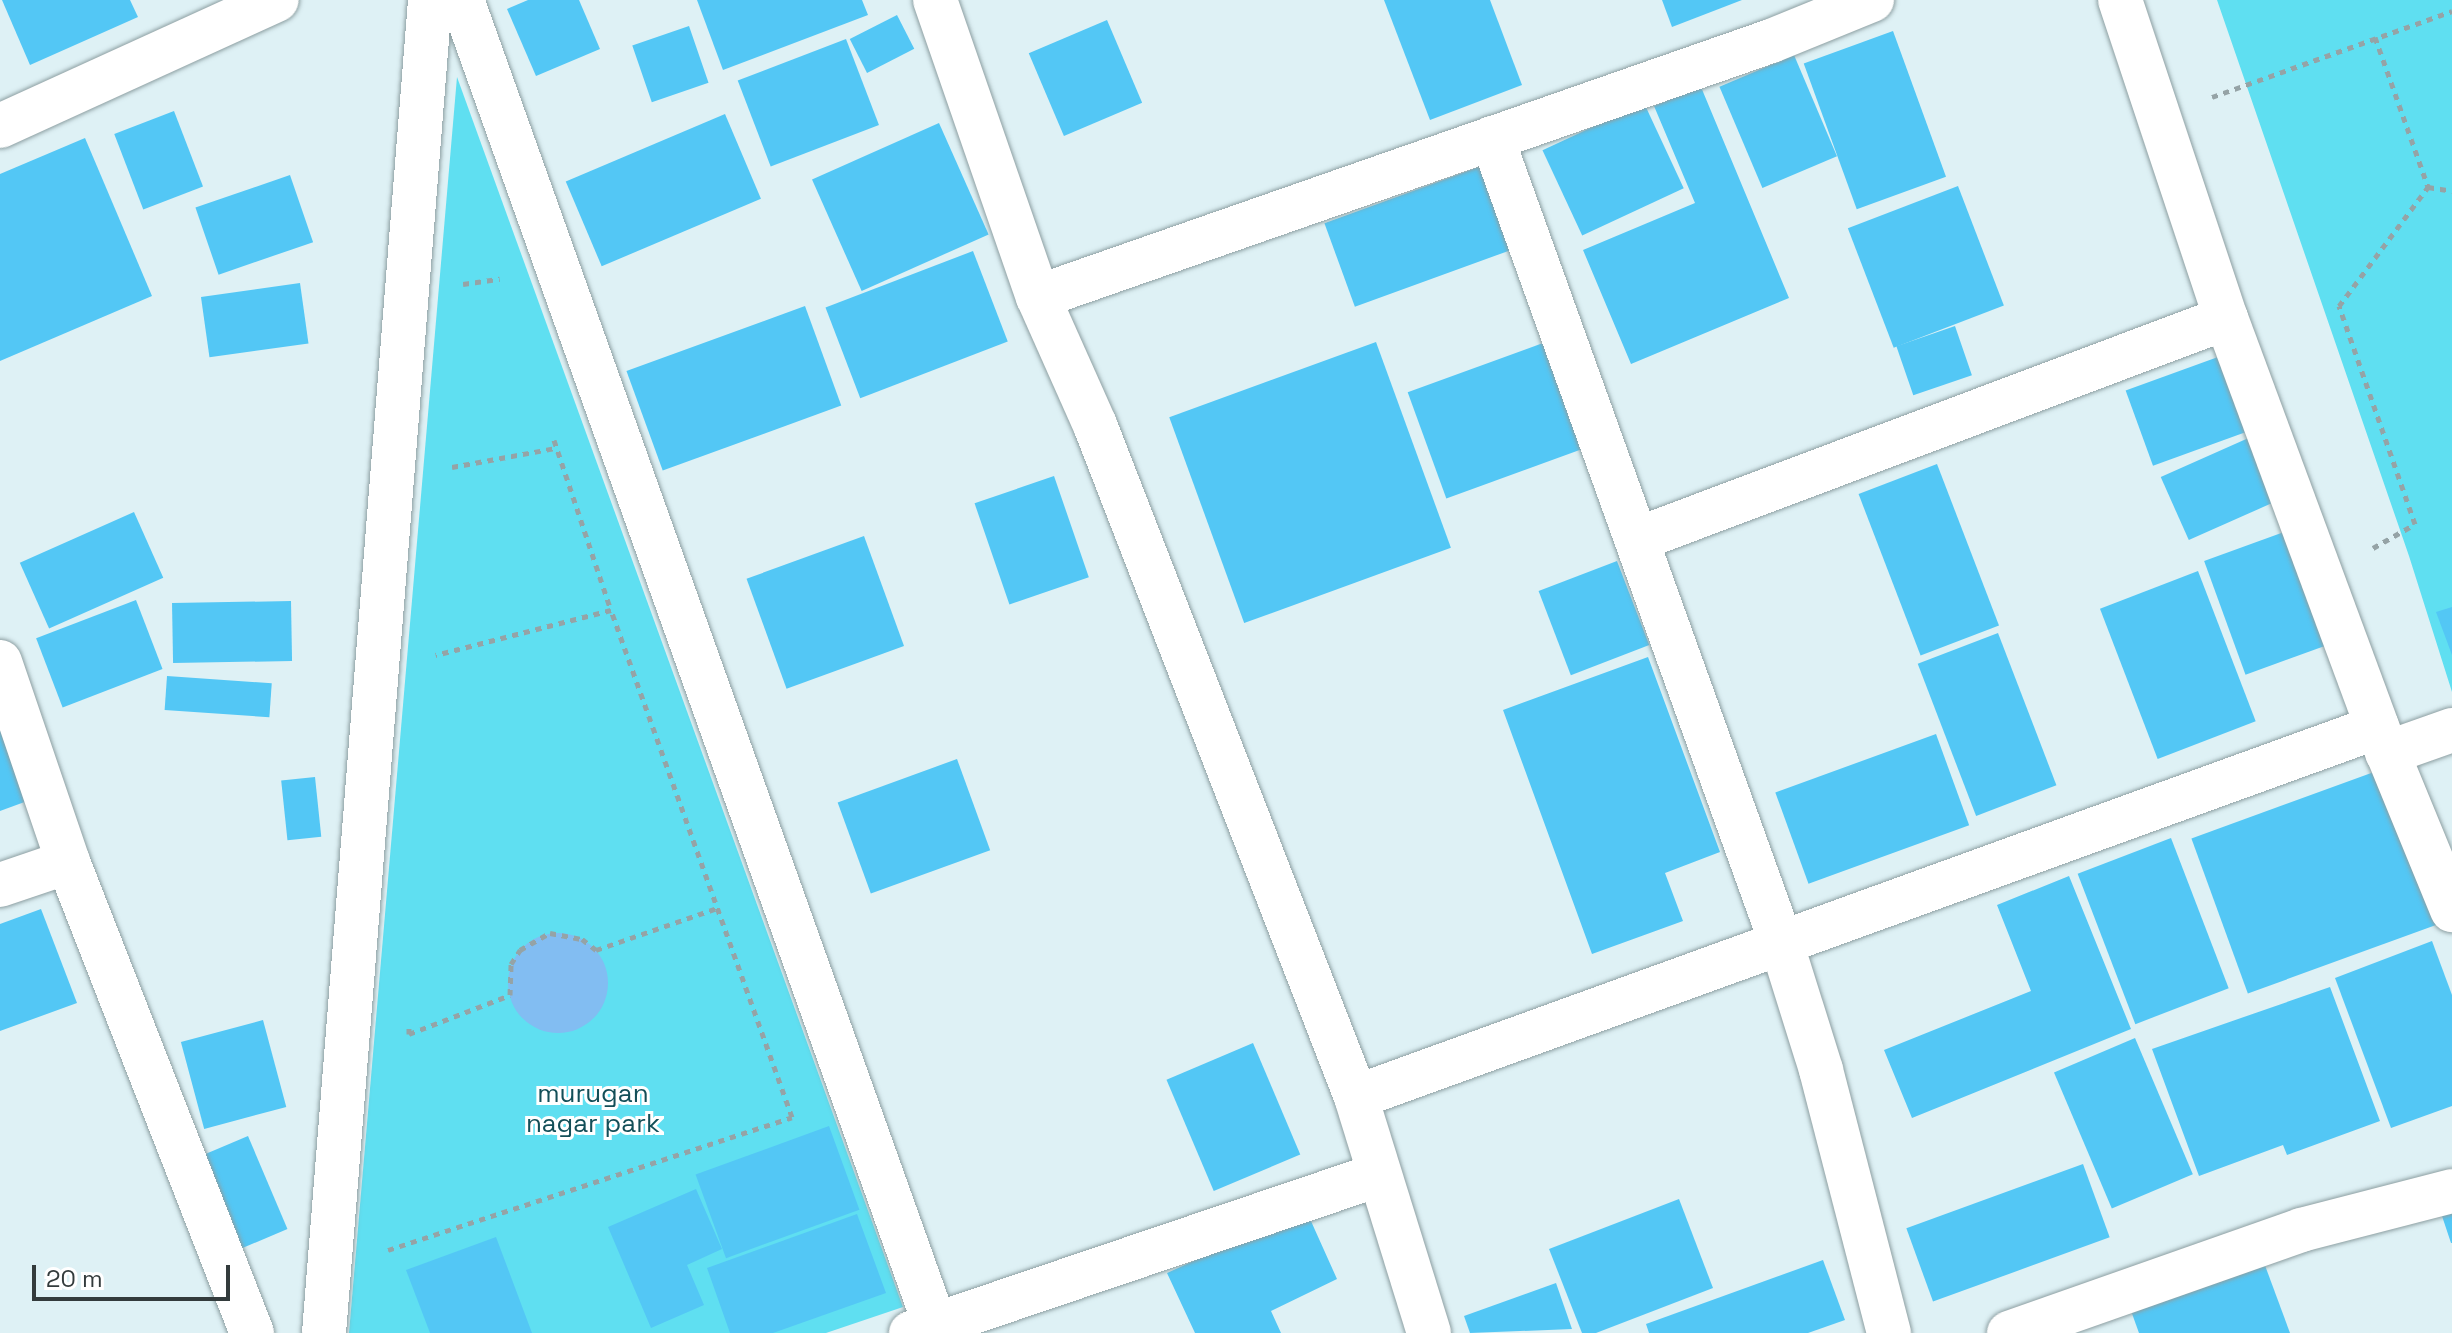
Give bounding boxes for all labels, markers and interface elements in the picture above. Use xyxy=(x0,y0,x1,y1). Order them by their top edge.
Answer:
park label: murugan nagar park xyxy=(526,1078,660,1140)
scale bar xyxy=(36,1249,234,1299)
text: 20 m xyxy=(46,1263,103,1294)

